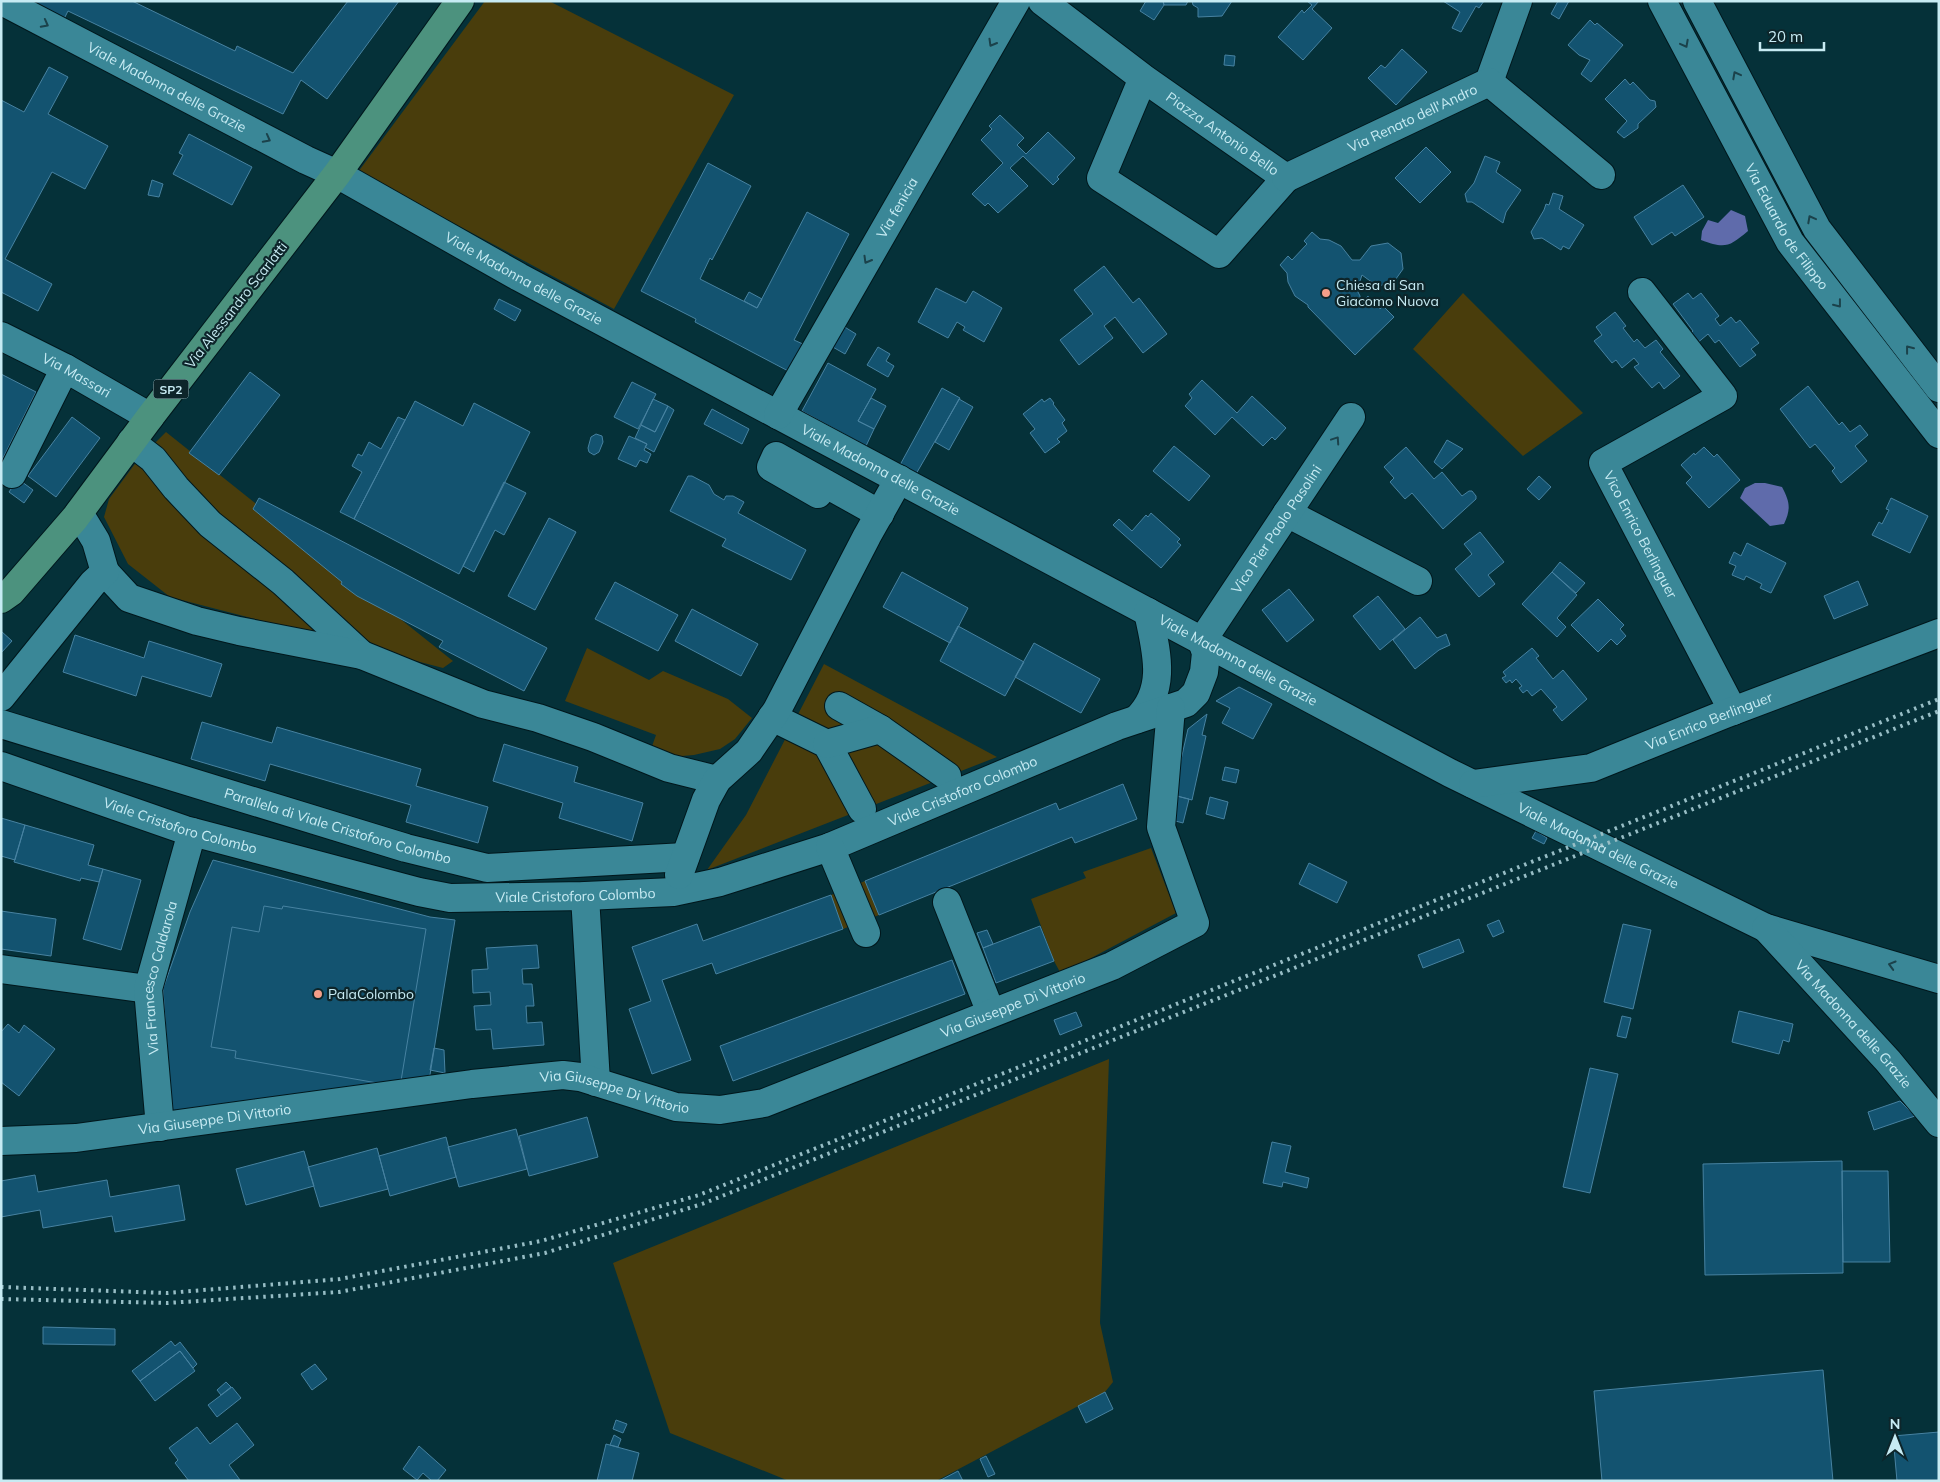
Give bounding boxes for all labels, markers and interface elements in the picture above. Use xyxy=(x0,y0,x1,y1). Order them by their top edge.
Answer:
one-way arrow xyxy=(40,18,49,28)
scale bar xyxy=(1760,20,1824,52)
text: 20 m xyxy=(1768,27,1803,46)
street label: Viale Madonna delle Grazie xyxy=(84,38,250,136)
one-way arrow xyxy=(988,38,998,47)
one-way arrow xyxy=(1679,39,1689,48)
one-way arrow xyxy=(1732,72,1742,81)
street label: Via Renato dell'Andro xyxy=(1345,80,1480,156)
street label: Piazza Antonio Bello xyxy=(1162,88,1282,179)
one-way arrow xyxy=(262,133,271,143)
street label: Via Eduardo de Filippo xyxy=(1741,160,1833,293)
street label: Via fenicia xyxy=(872,174,922,242)
one-way arrow xyxy=(1807,216,1817,225)
street label: Viale Madonna delle Grazie xyxy=(442,228,606,329)
street label: Via Alessandro Scarlatti xyxy=(181,238,291,372)
one-way arrow xyxy=(863,255,873,264)
place label: Chiesa di San Giacomo Nuova xyxy=(1336,276,1439,310)
marker: Chiesa di San Giacomo Nuova xyxy=(1320,287,1332,299)
one-way arrow xyxy=(1833,298,1841,307)
one-way arrow xyxy=(1906,345,1915,355)
street label: Via Massari xyxy=(39,349,114,402)
road number: SP2 xyxy=(154,379,188,398)
street label: Viale Madonna delle Grazie xyxy=(798,420,963,519)
one-way arrow xyxy=(1330,436,1339,446)
street label: Vico Pier Paolo Pasolini xyxy=(1227,461,1326,597)
street label: Vico Enrico Berlinguer xyxy=(1600,468,1682,602)
street label: Viale Madonna delle Grazie xyxy=(1156,610,1321,710)
street label: Via Enrico Berlinguer xyxy=(1643,688,1776,754)
street label: Viale Cristoforo Colombo xyxy=(885,752,1040,830)
street label: Parallela di Viale Cristoforo Colombo xyxy=(222,784,453,868)
street label: Viale Cristoforo Colombo xyxy=(101,793,259,858)
street label: Viale Madonna delle Grazie xyxy=(1514,798,1682,893)
street label: Viale Cristoforo Colombo xyxy=(495,884,656,906)
street label: Via Francesco Caldarola xyxy=(139,899,181,1056)
street label: Via Madonna delle Grazie xyxy=(1791,956,1916,1092)
one-way arrow xyxy=(1888,960,1897,970)
street label: Via Giuseppe Di Vittorio xyxy=(938,968,1088,1042)
place label: PalaColombo xyxy=(328,985,414,1003)
marker: PalaColombo xyxy=(312,988,324,1000)
street label: Via Giuseppe Di Vittorio xyxy=(539,1066,690,1117)
street label: Via Giuseppe Di Vittorio xyxy=(137,1100,292,1138)
north arrow xyxy=(1870,1412,1920,1462)
text: N xyxy=(1890,1415,1900,1433)

